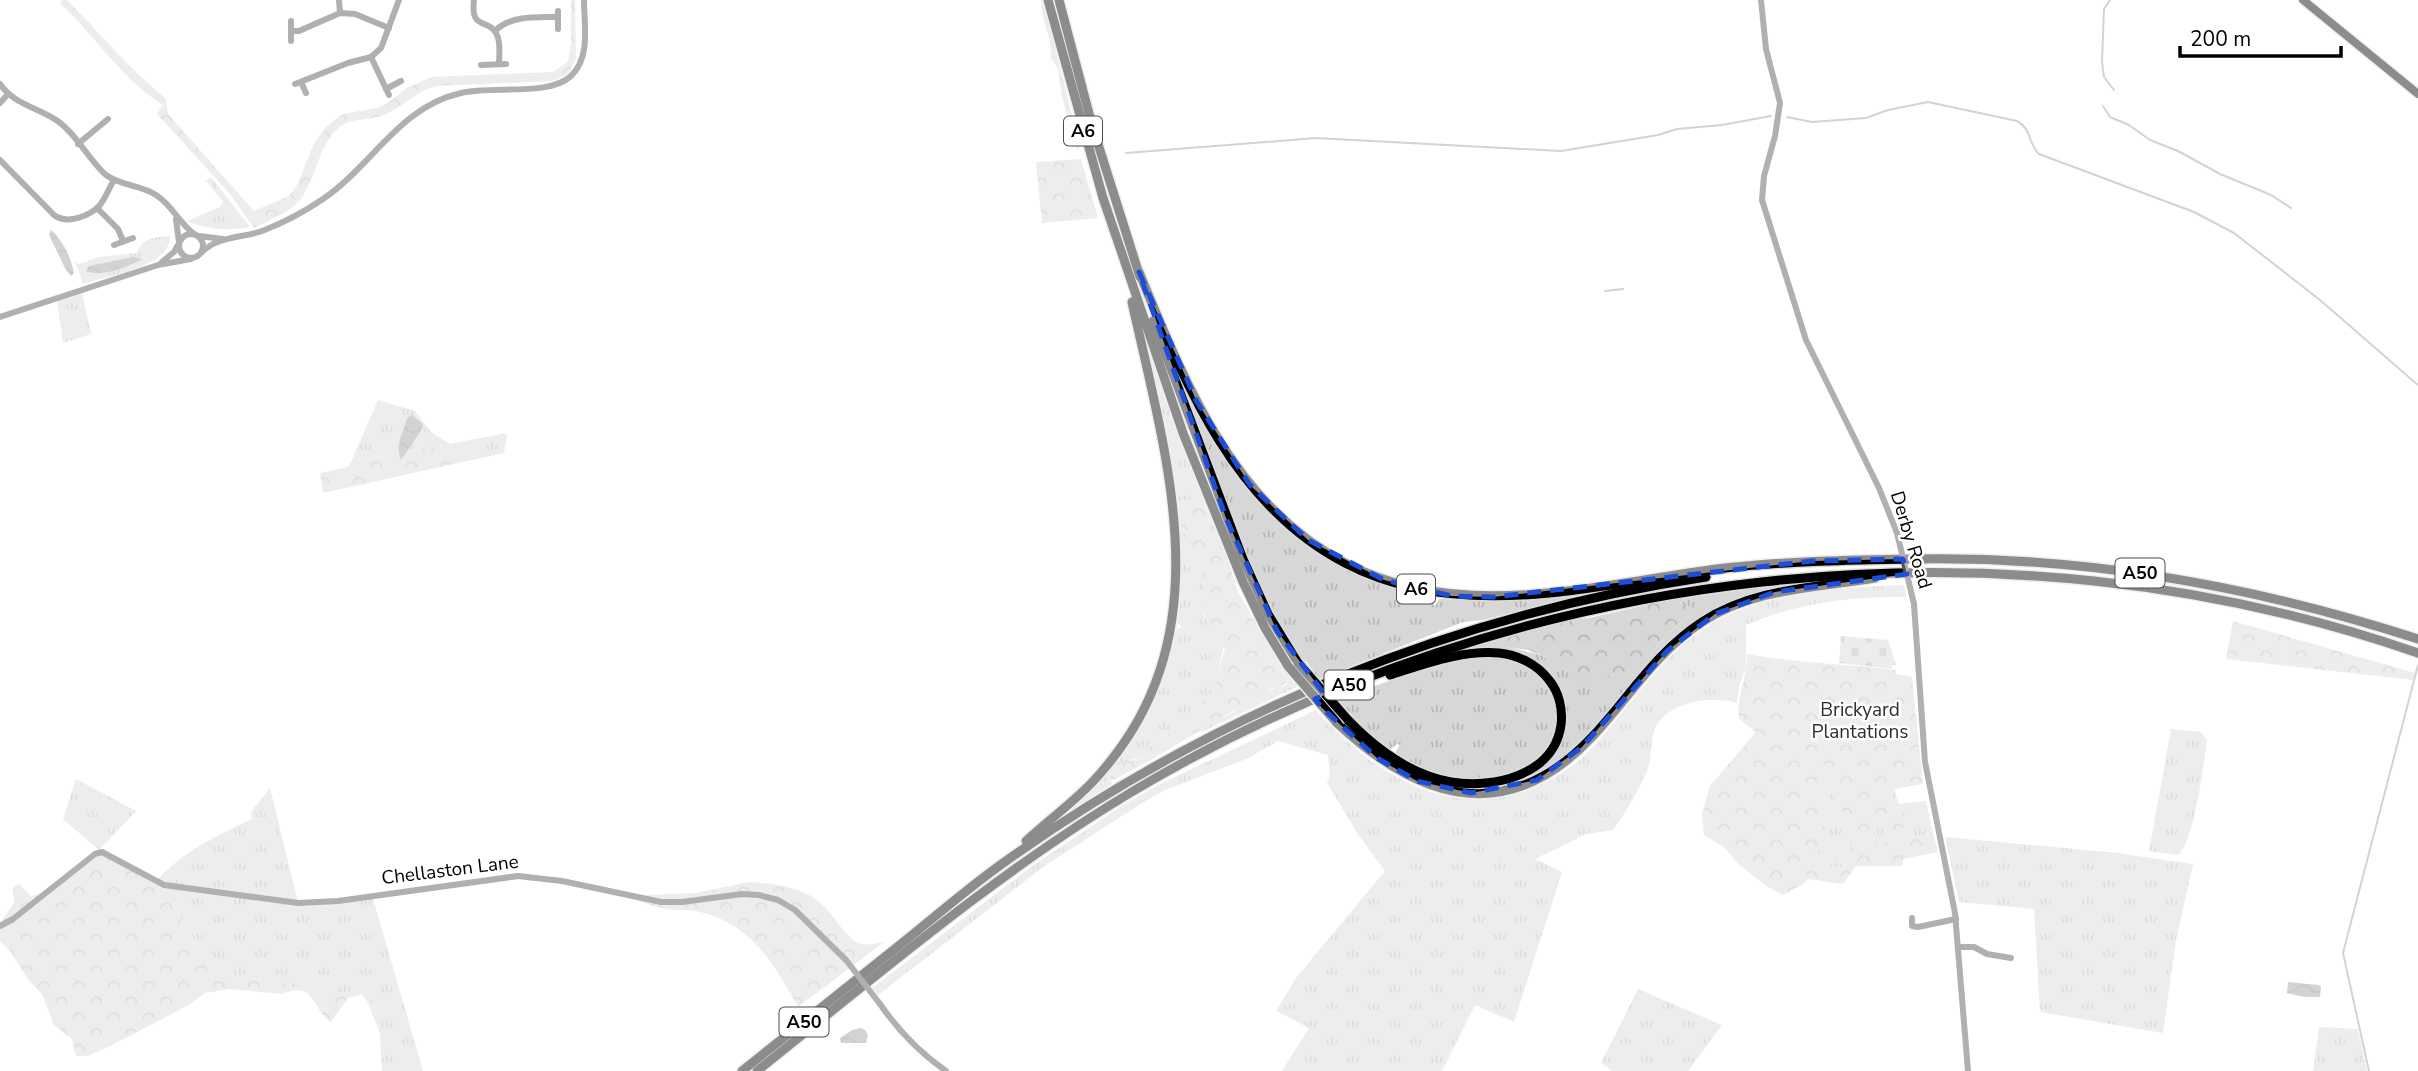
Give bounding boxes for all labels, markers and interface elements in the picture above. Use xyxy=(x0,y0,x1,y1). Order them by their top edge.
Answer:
scale bar xyxy=(2180,14,2341,58)
text: 200 m xyxy=(2190,25,2251,53)
road number: A6 xyxy=(1064,116,1102,146)
street label: Derby Road xyxy=(1884,488,1938,592)
road number: A50 xyxy=(2116,558,2164,588)
road number: A6 xyxy=(1397,574,1435,604)
road number: A50 xyxy=(1324,670,1374,700)
park label: Brickyard Plantations xyxy=(1812,697,1908,745)
street label: Chellaston Lane xyxy=(380,849,520,891)
road number: A50 xyxy=(780,1007,828,1036)

